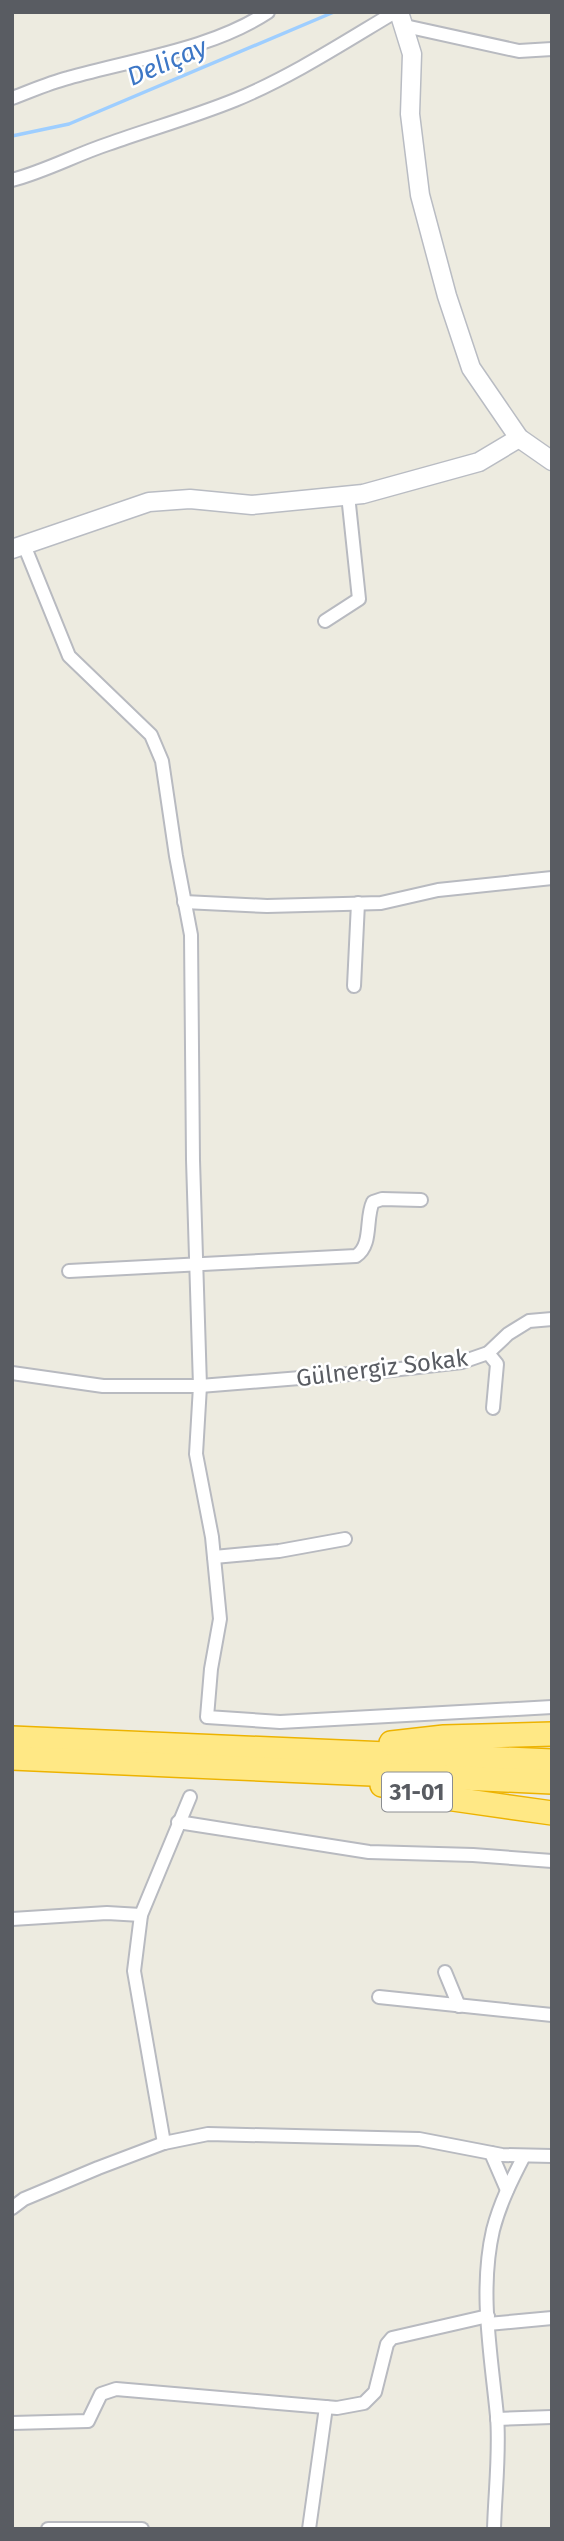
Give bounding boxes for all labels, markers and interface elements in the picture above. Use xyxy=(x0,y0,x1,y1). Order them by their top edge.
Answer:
water label: Deliçay xyxy=(122,31,213,93)
street label: Gülnergiz Sokak xyxy=(295,1343,470,1392)
road number: 31-01 xyxy=(382,1772,452,1812)

